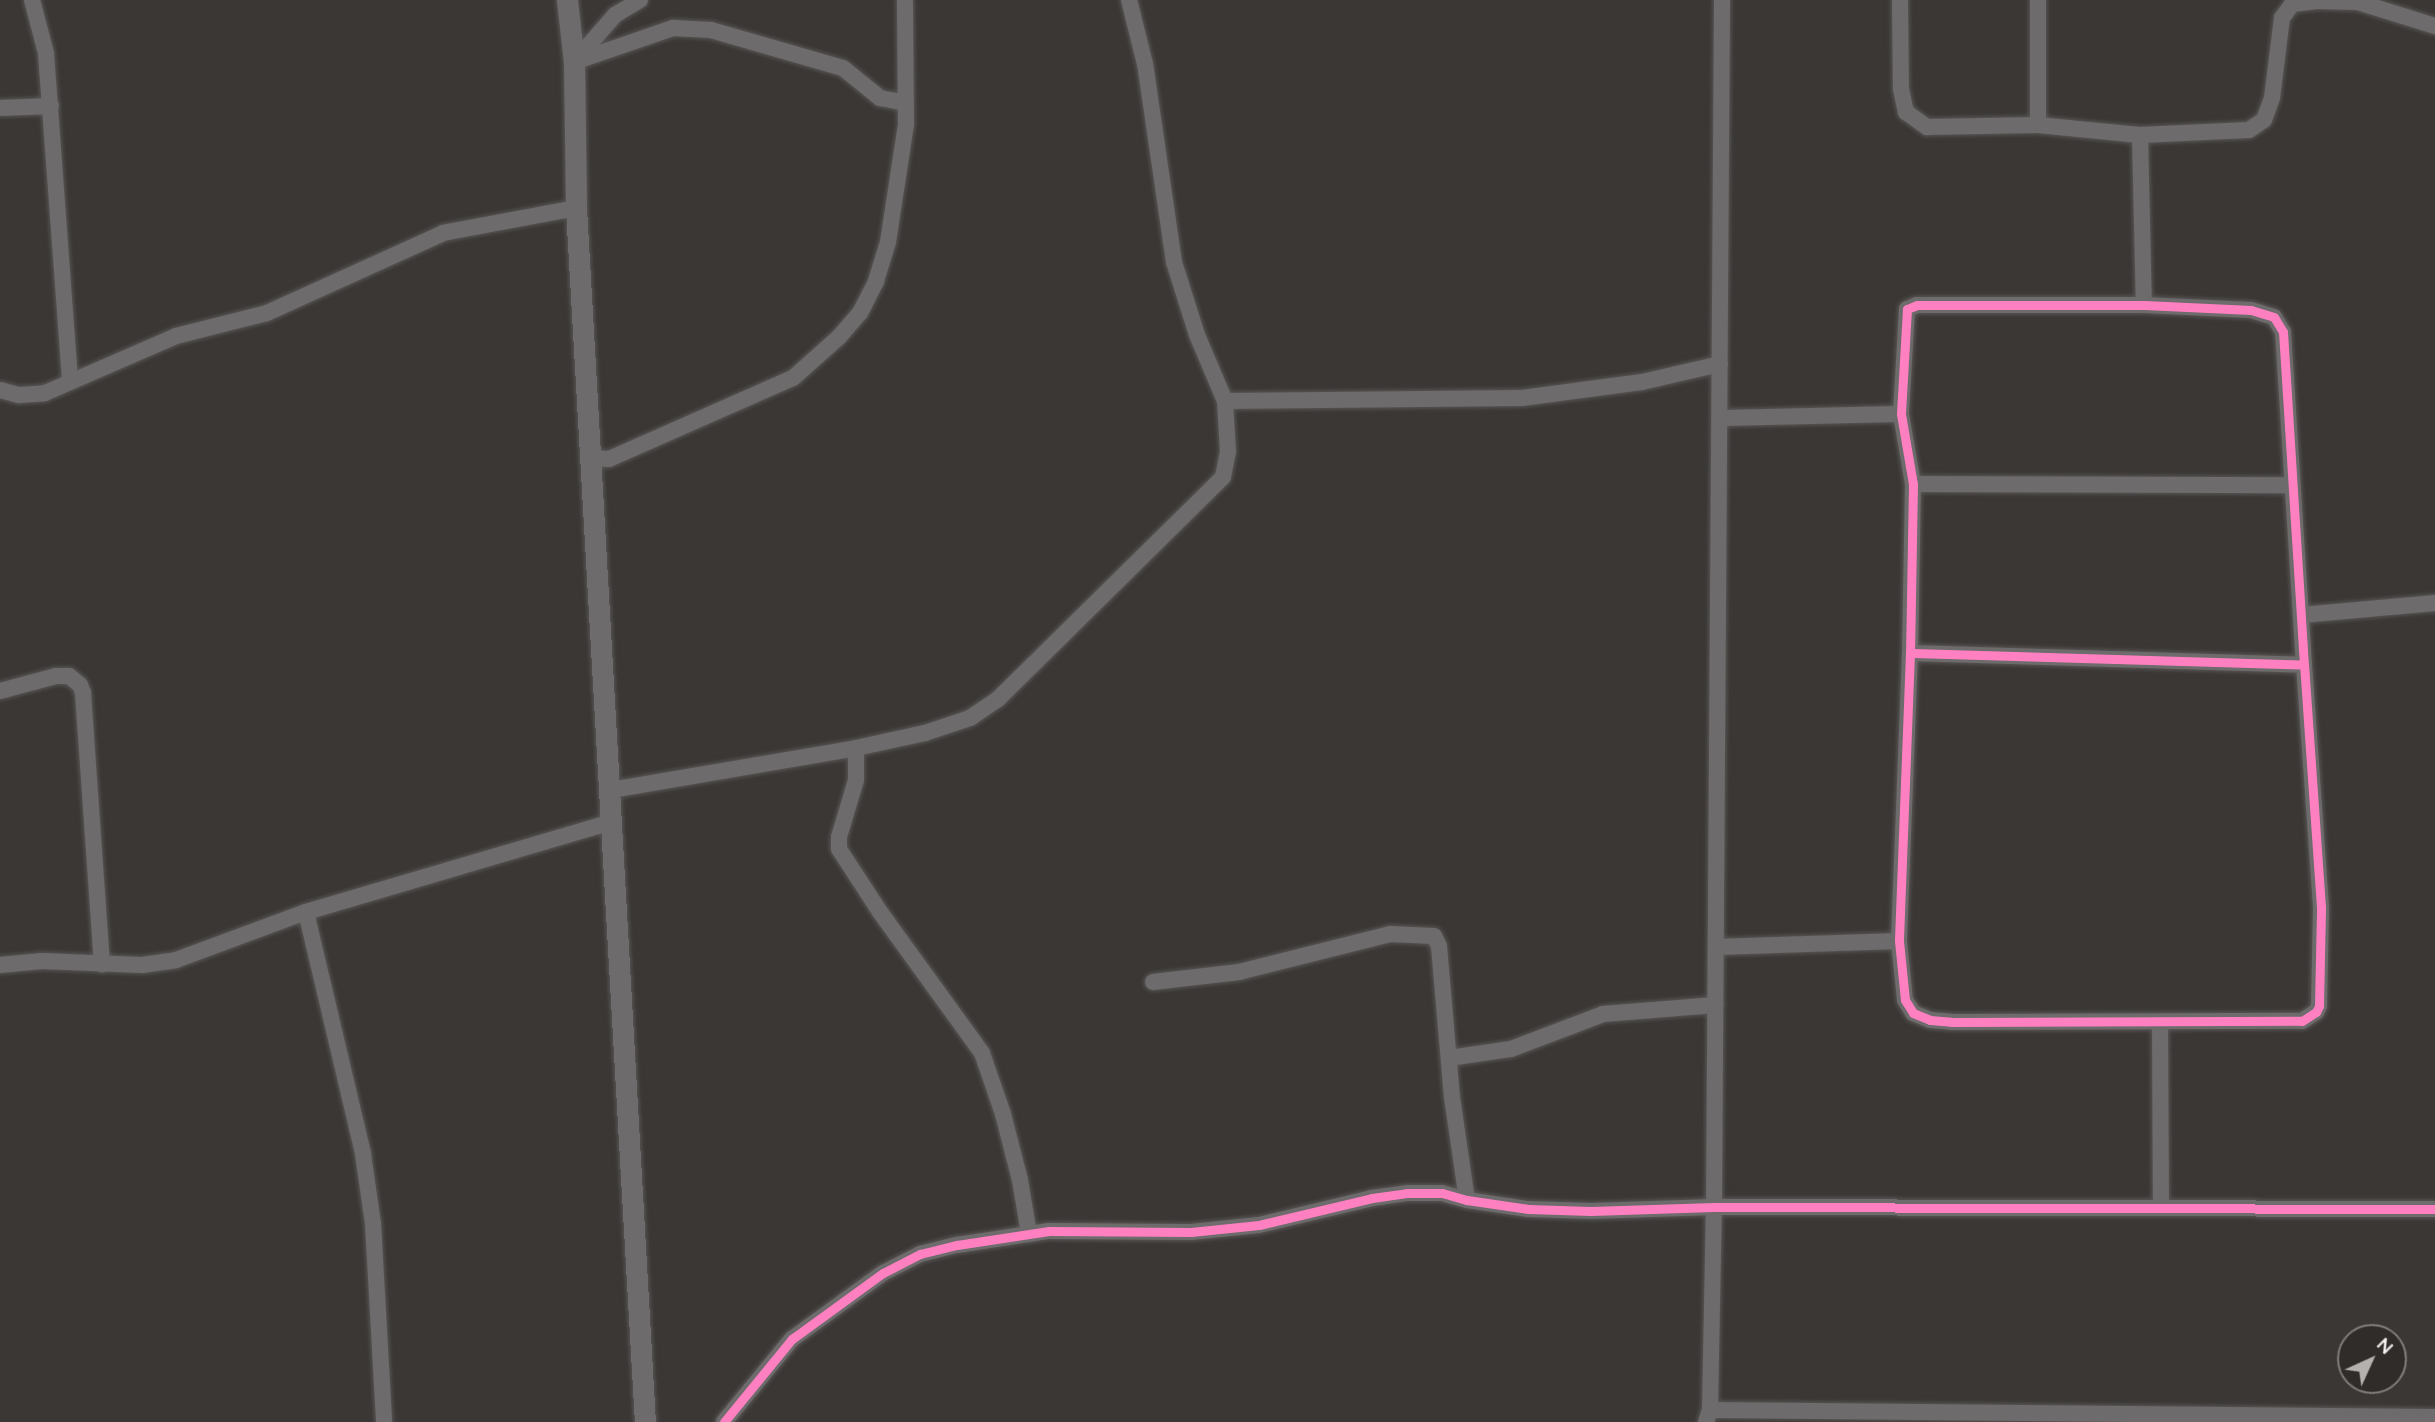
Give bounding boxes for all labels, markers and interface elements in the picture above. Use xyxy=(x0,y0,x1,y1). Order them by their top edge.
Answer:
north arrow xyxy=(2337,1324,2407,1394)
text: N xyxy=(2372,1332,2399,1359)

